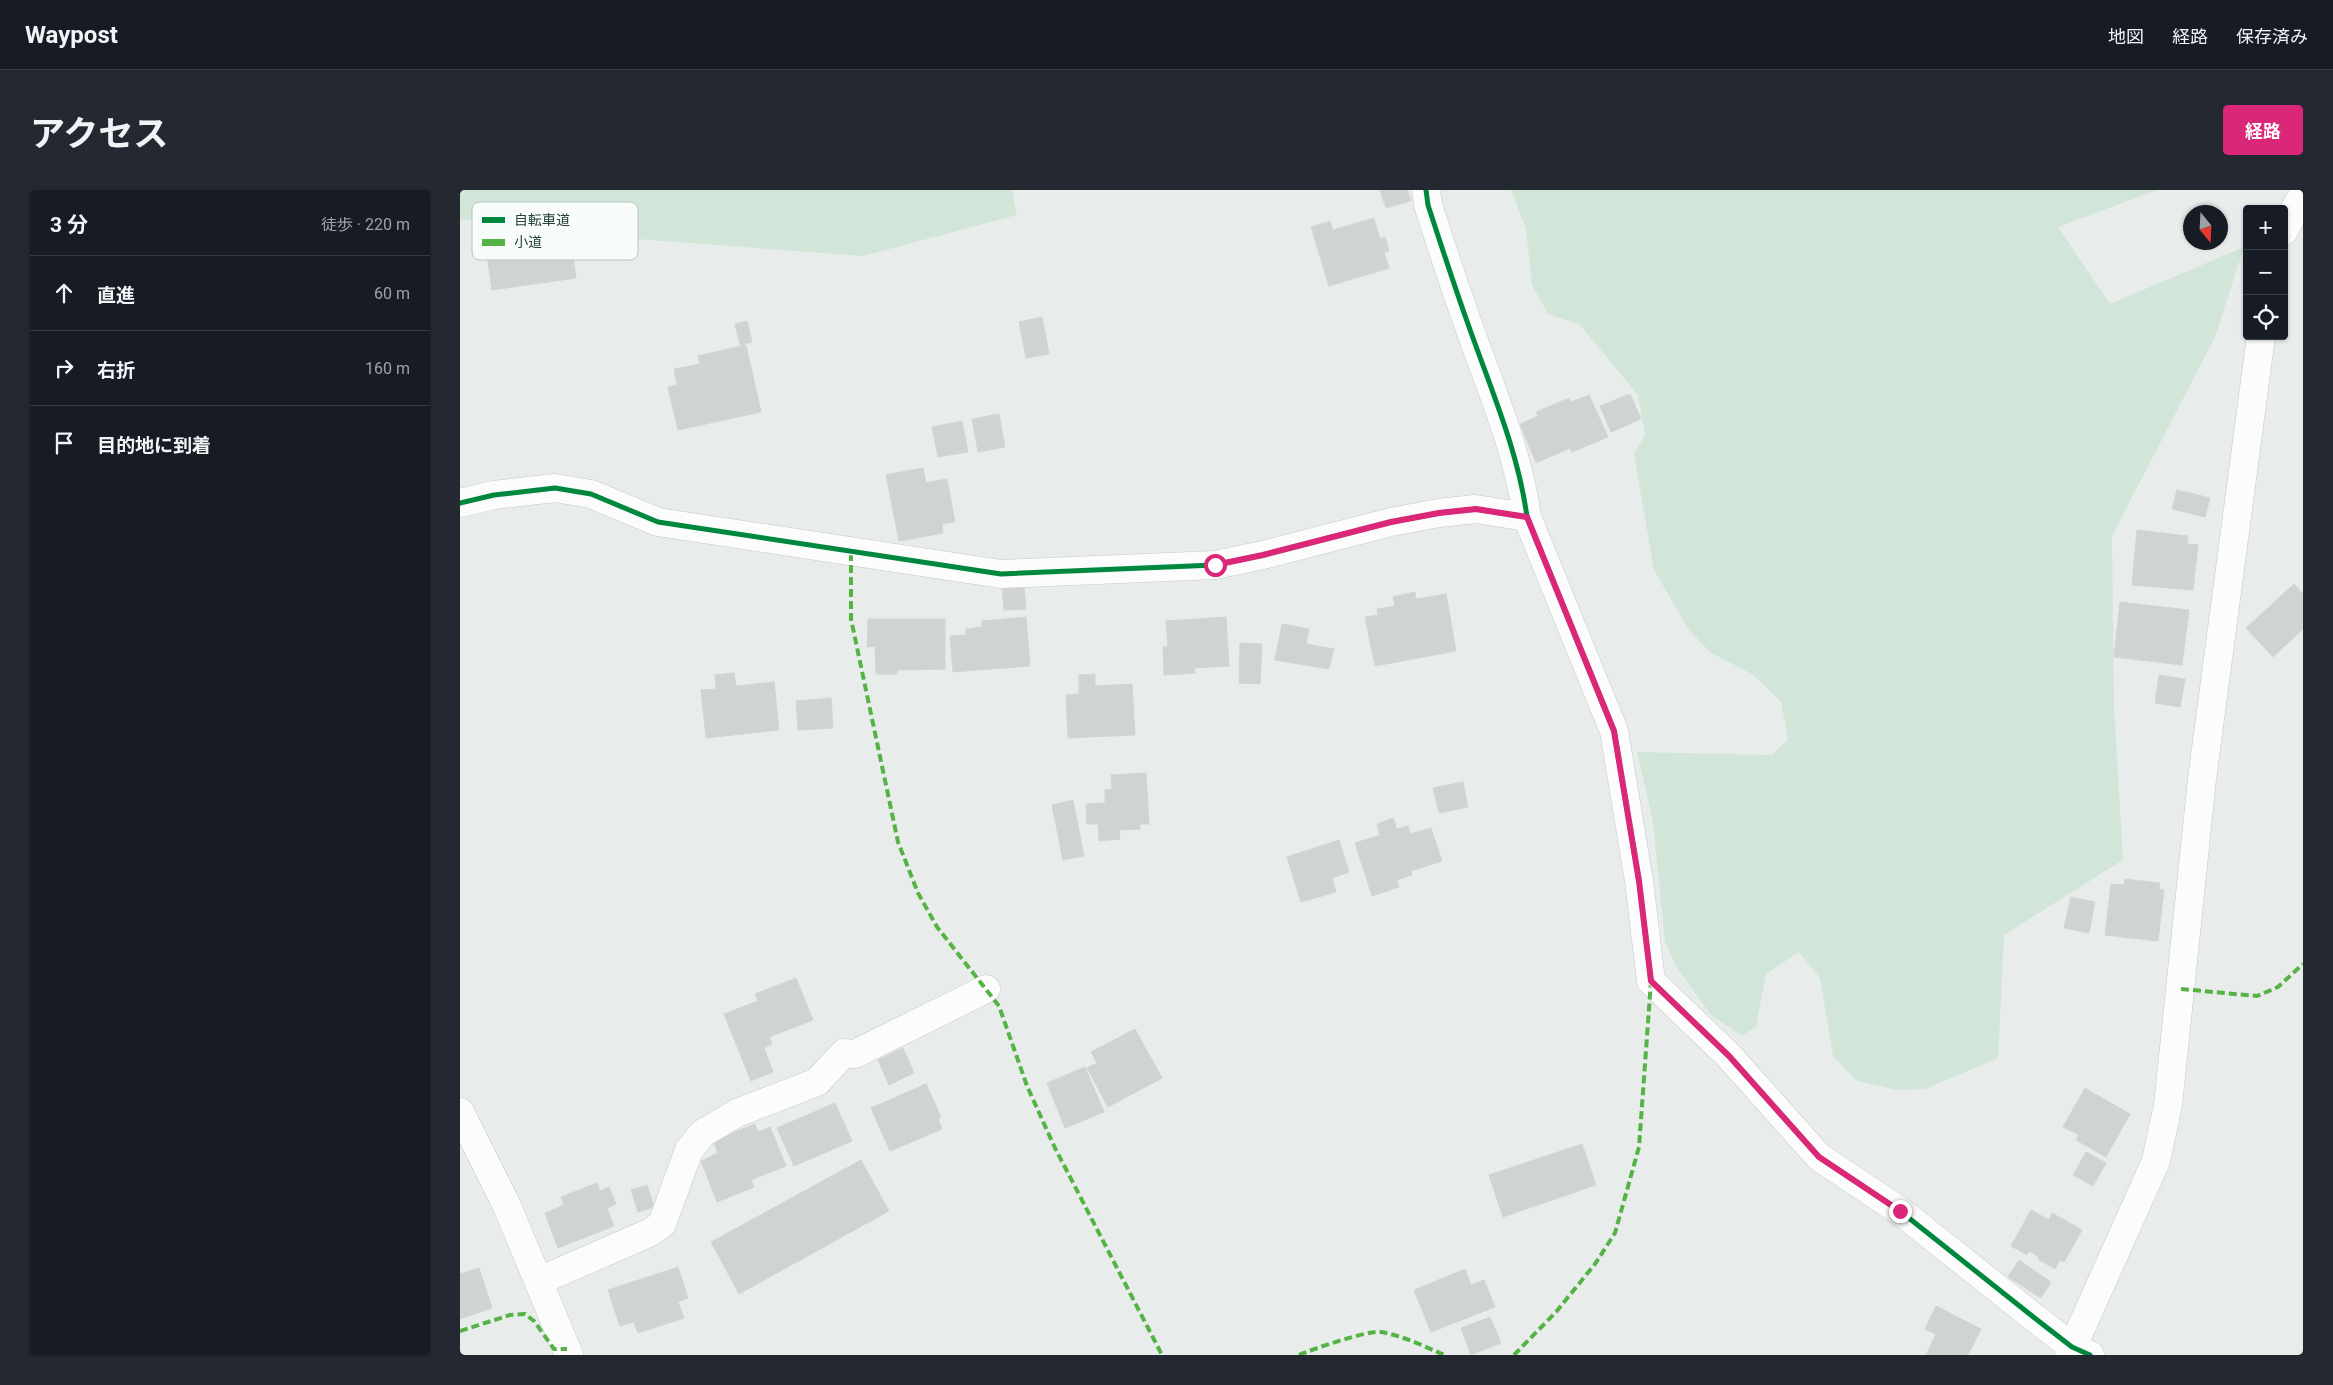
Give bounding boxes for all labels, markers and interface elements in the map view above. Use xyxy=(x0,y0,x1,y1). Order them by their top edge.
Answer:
text: Waypost xyxy=(25,21,118,49)
text: 地図 xyxy=(2108,26,2144,47)
text: 経路 xyxy=(2172,26,2208,47)
text: 保存済み xyxy=(2236,26,2308,47)
button: 経路 xyxy=(2223,105,2303,155)
text: アクセス xyxy=(30,114,168,155)
legend xyxy=(472,202,638,260)
north arrow xyxy=(2183,205,2228,250)
map controls xyxy=(2243,205,2288,340)
button: + xyxy=(2243,205,2288,250)
text: 自転車道 xyxy=(514,212,570,228)
text: 3 分 xyxy=(50,213,88,237)
text: 徒歩 · 220 m xyxy=(321,215,410,234)
text: 小道 xyxy=(514,234,542,250)
button: − xyxy=(2243,250,2288,295)
icon: ahead xyxy=(50,279,78,307)
text: 直進 xyxy=(97,284,135,307)
text: 60 m xyxy=(374,284,410,303)
button: locate xyxy=(2243,295,2288,340)
icon: right xyxy=(50,354,78,382)
text: 右折 xyxy=(97,359,135,382)
text: 160 m xyxy=(365,359,410,378)
icon: arrive xyxy=(50,429,78,457)
text: 目的地に到着 xyxy=(97,434,211,457)
route start xyxy=(1204,554,1227,577)
route end xyxy=(1889,1200,1912,1223)

